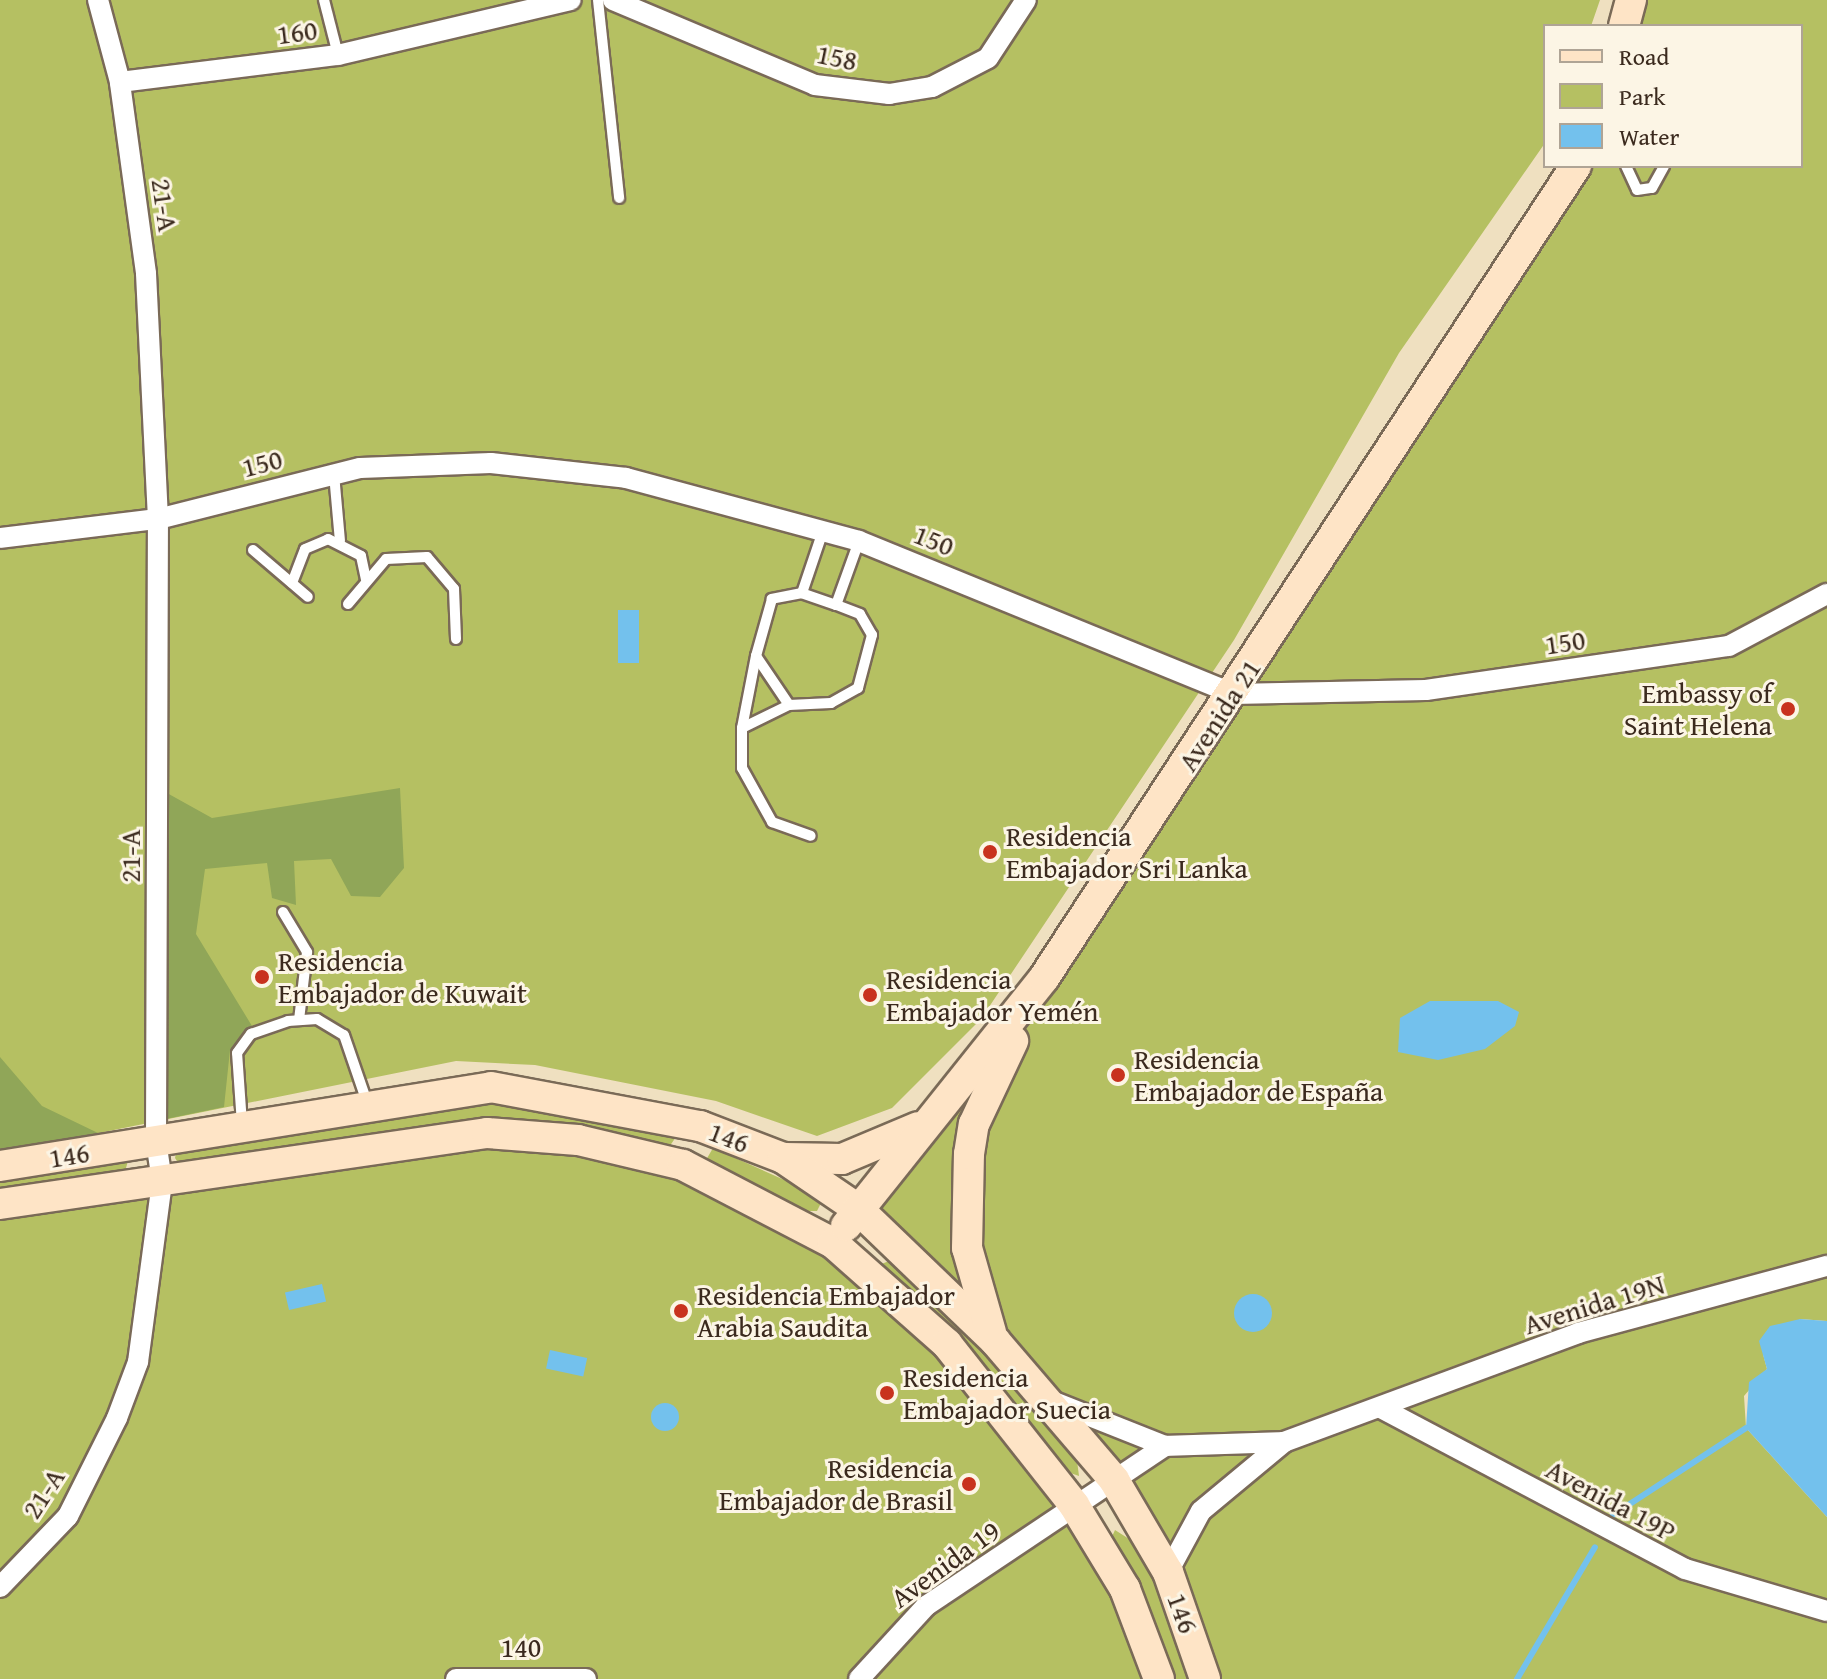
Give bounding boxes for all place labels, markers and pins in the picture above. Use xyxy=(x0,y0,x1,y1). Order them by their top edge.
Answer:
place label: Embassy of Saint Helena xyxy=(1624,676,1772,742)
marker: Embassy of Saint Helena xyxy=(1779,700,1797,718)
place label: Residencia Embajador Sri Lanka xyxy=(1006,819,1248,885)
marker: Residencia Embajador Sri Lanka xyxy=(981,843,999,861)
place label: Residencia Embajador de Kuwait xyxy=(278,944,527,1010)
place label: Residencia Embajador Yemén xyxy=(886,962,1098,1028)
marker: Residencia Embajador de Kuwait xyxy=(253,968,271,986)
marker: Residencia Embajador Yemén xyxy=(861,986,879,1004)
place label: Residencia Embajador de España xyxy=(1134,1042,1383,1108)
marker: Residencia Embajador de España xyxy=(1109,1066,1127,1084)
place label: Residencia Embajador Arabia Saudita xyxy=(697,1278,955,1344)
marker: Residencia Embajador Arabia Saudita xyxy=(672,1302,690,1320)
place label: Residencia Embajador Suecia xyxy=(903,1360,1111,1426)
marker: Residencia Embajador Suecia xyxy=(878,1384,896,1402)
place label: Residencia Embajador de Brasil xyxy=(719,1451,953,1517)
marker: Residencia Embajador de Brasil xyxy=(960,1475,978,1493)

